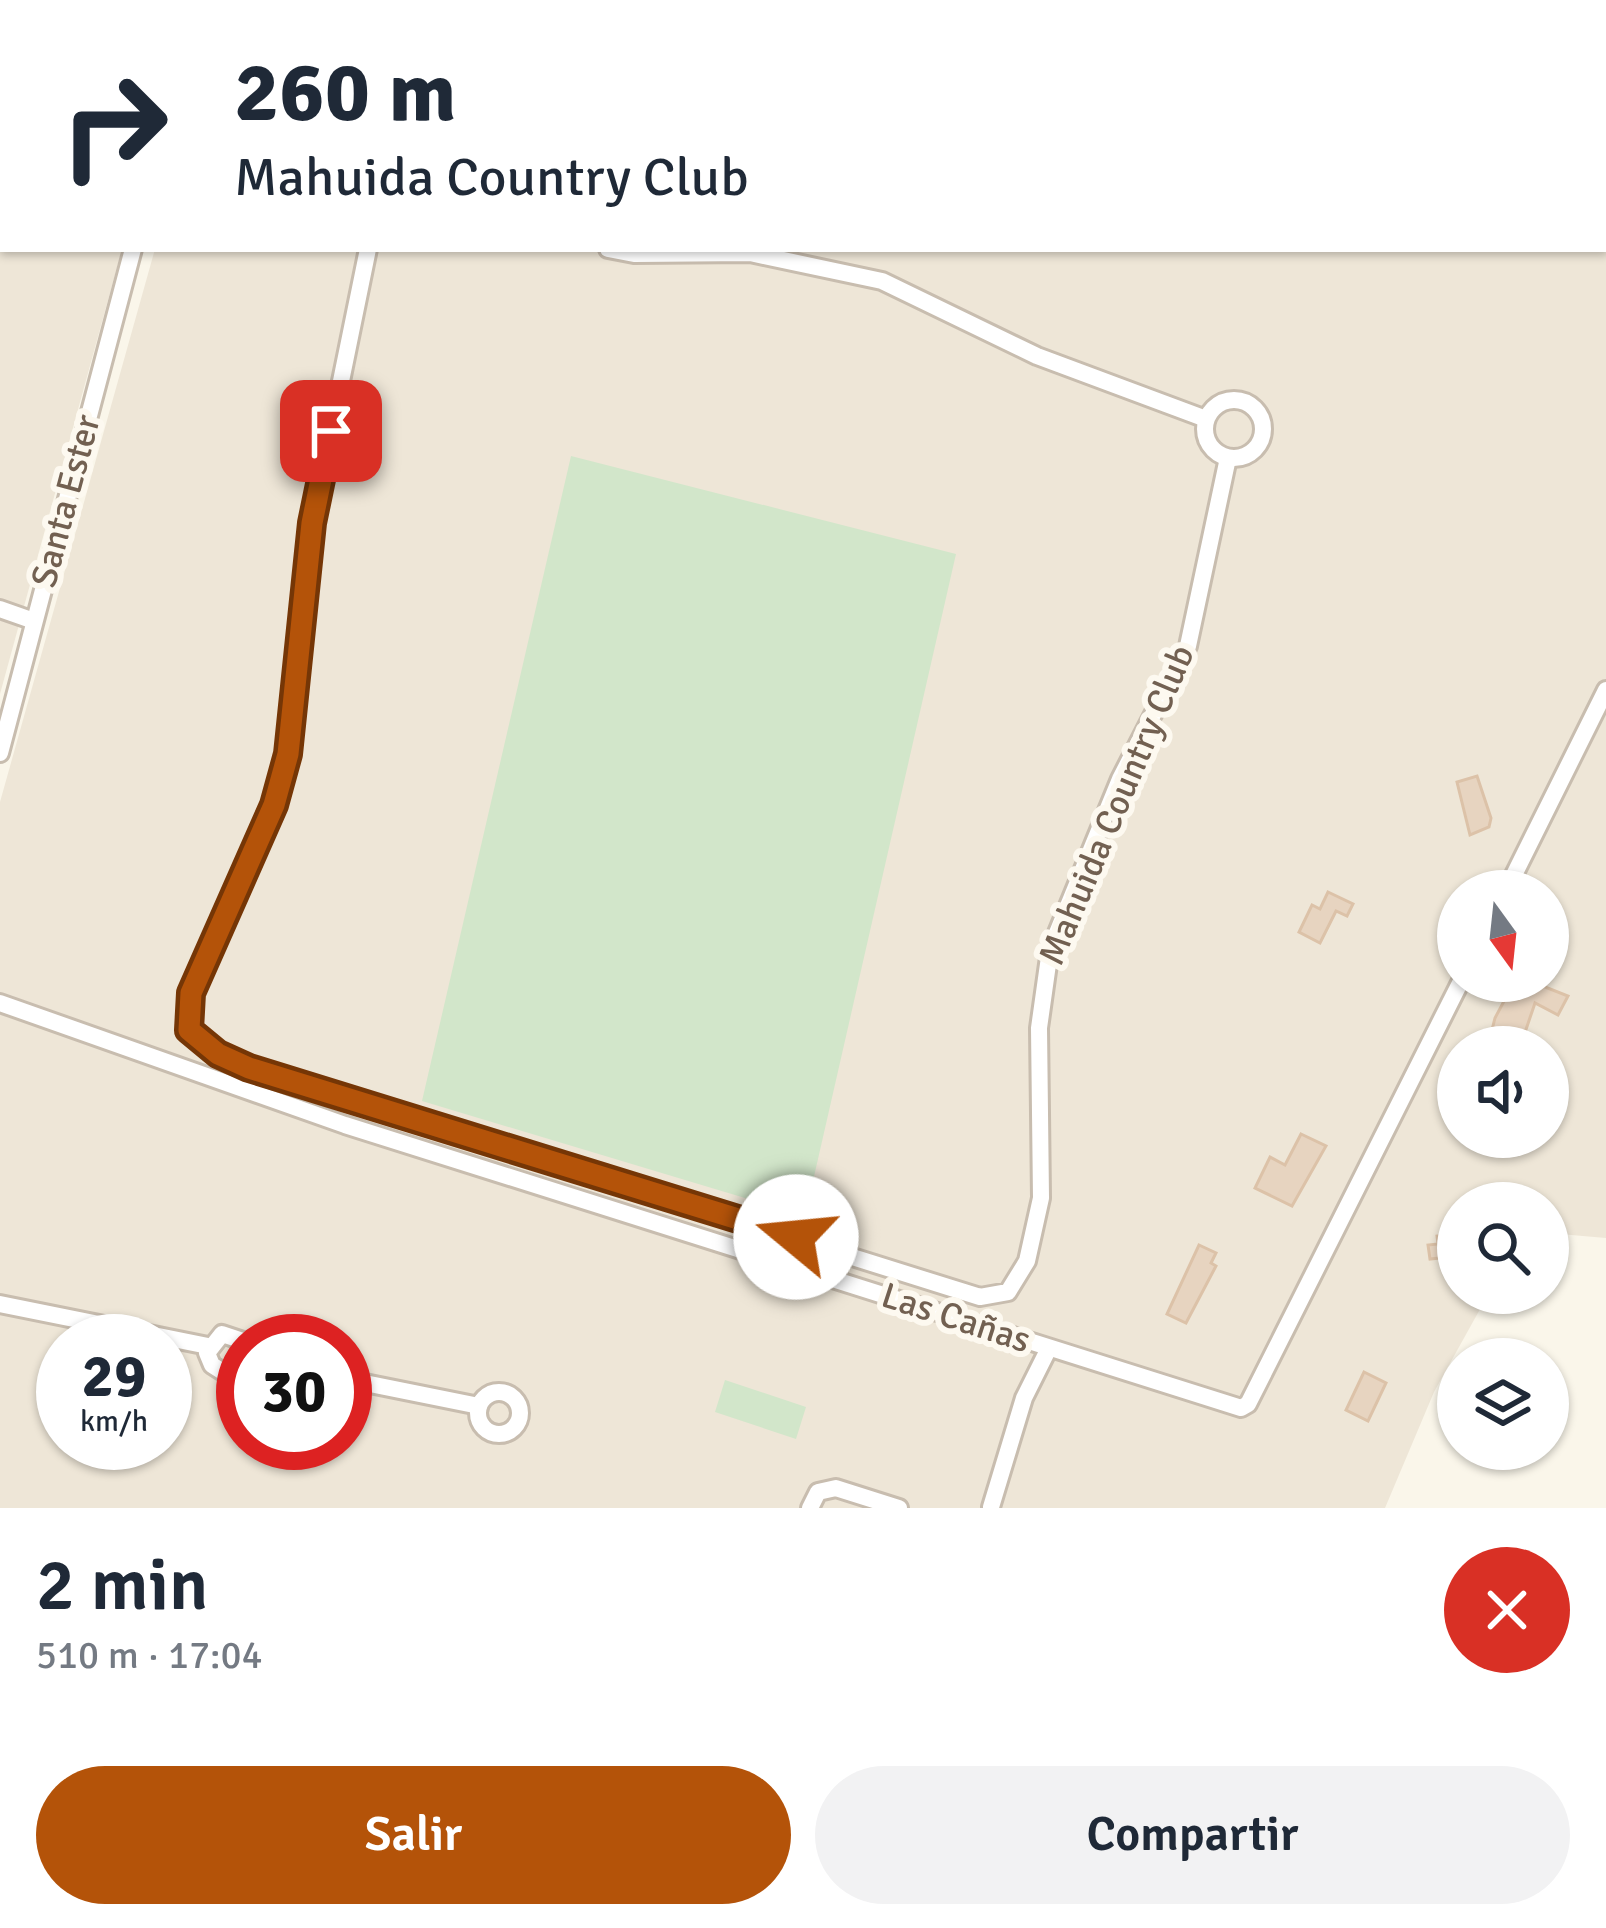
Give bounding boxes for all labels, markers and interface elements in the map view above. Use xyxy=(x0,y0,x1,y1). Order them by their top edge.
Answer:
text: 260 m xyxy=(234,41,456,145)
icon: right xyxy=(36,48,192,204)
text: Mahuida Country Club xyxy=(234,144,749,211)
pin xyxy=(280,380,382,482)
icon: arrive xyxy=(298,398,364,464)
street label: Santa Ester xyxy=(21,409,111,592)
street label: Mahuida Country Club xyxy=(1029,638,1205,972)
north arrow xyxy=(1437,870,1569,1002)
map controls xyxy=(1437,870,1569,1470)
button: sound xyxy=(1437,1026,1569,1158)
position arrow xyxy=(733,1174,859,1300)
button: search xyxy=(1437,1182,1569,1314)
street label: Las Cañas xyxy=(876,1273,1036,1363)
speed limit sign: 30 xyxy=(216,1314,372,1470)
button: layers xyxy=(1437,1338,1569,1470)
text: 29 xyxy=(82,1340,146,1414)
text: km/h xyxy=(80,1403,148,1440)
text: 2 min xyxy=(36,1541,208,1630)
button: close xyxy=(1444,1547,1570,1673)
text: 510 m · 17:04 xyxy=(36,1631,263,1679)
button: Salir xyxy=(36,1766,791,1904)
button: Compartir xyxy=(815,1766,1570,1904)

